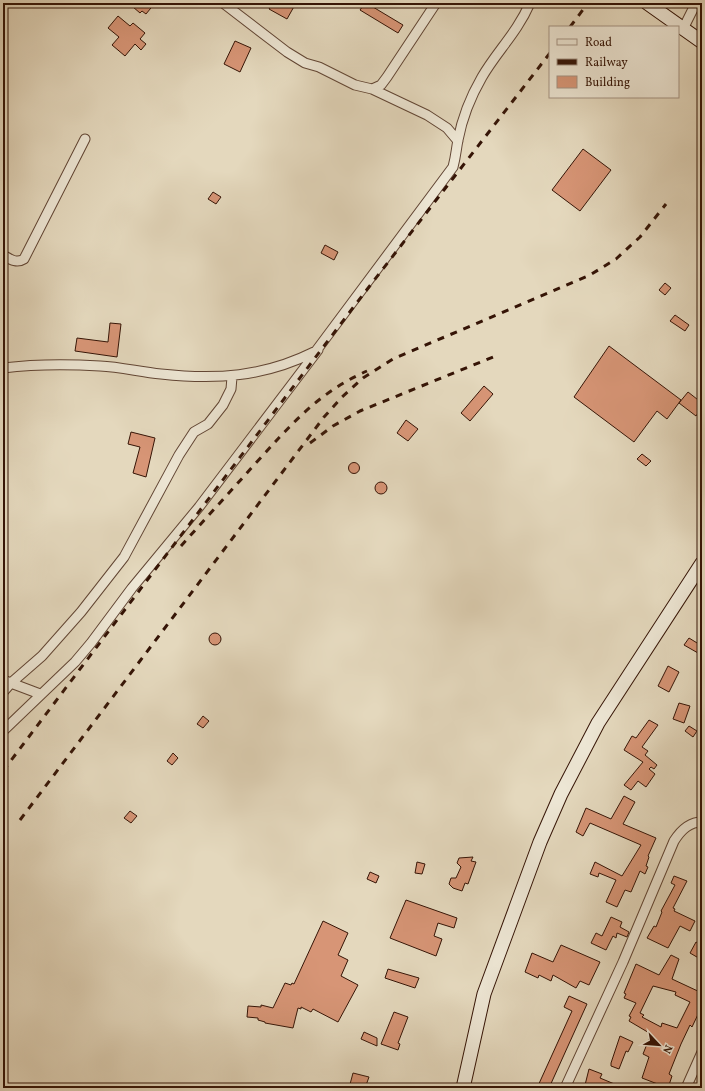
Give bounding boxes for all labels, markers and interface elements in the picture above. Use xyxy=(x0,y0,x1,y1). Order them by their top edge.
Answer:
legend xyxy=(549,26,679,98)
text: Road xyxy=(585,35,612,51)
text: Railway xyxy=(585,55,628,71)
text: Building xyxy=(585,75,630,91)
north arrow xyxy=(639,1025,679,1065)
text: N xyxy=(658,1042,675,1056)

